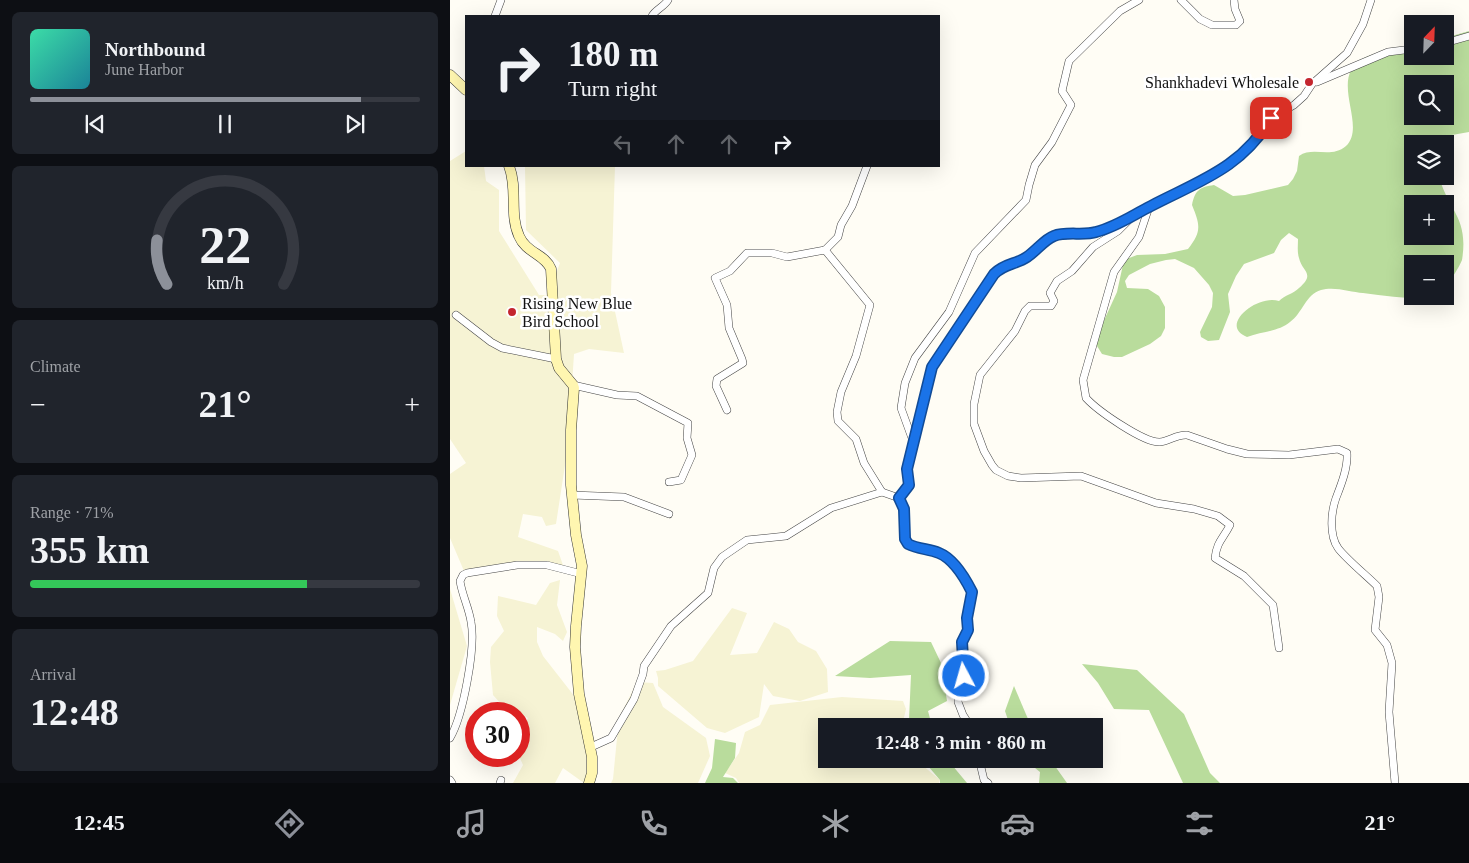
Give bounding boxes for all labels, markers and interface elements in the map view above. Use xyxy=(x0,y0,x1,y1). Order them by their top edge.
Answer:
north arrow xyxy=(1404,15,1454,65)
map controls xyxy=(1404,15,1454,305)
icon: right xyxy=(485,35,550,100)
text: 180 m xyxy=(568,35,658,74)
text: Northbound xyxy=(105,39,205,60)
text: June Harbor xyxy=(105,61,184,78)
place label: Shankhadevi Wholesale xyxy=(1145,74,1299,91)
button: search xyxy=(1404,75,1454,125)
text: Turn right xyxy=(568,76,657,101)
marker: Shankhadevi Wholesale xyxy=(1303,76,1315,88)
pin xyxy=(1250,97,1292,139)
icon: arrive xyxy=(1257,104,1285,132)
icon: previous xyxy=(81,110,109,138)
icon: pause xyxy=(211,110,239,138)
icon: next xyxy=(341,110,369,138)
icon: left xyxy=(609,130,637,158)
icon: ahead xyxy=(662,130,690,158)
icon: ahead xyxy=(715,130,743,158)
icon: right xyxy=(768,130,796,158)
button: layers xyxy=(1404,135,1454,185)
button: + xyxy=(1404,195,1454,245)
text: 22 xyxy=(199,217,251,274)
button: − xyxy=(1404,255,1454,305)
text: km/h xyxy=(207,273,243,293)
place label: Rising New Blue Bird School xyxy=(522,295,632,330)
marker: Rising New Blue Bird School xyxy=(506,306,518,318)
text: Climate xyxy=(30,358,81,375)
text: 21° xyxy=(198,383,252,425)
text: − xyxy=(30,389,46,420)
text: + xyxy=(404,389,420,420)
text: Range · 71% xyxy=(30,504,114,521)
text: 355 km xyxy=(30,529,149,571)
position arrow xyxy=(937,649,989,701)
text: Arrival xyxy=(30,666,76,683)
text: 12:48 xyxy=(30,691,119,733)
speed limit sign: 30 xyxy=(465,702,530,767)
text: 12:48 · 3 min · 860 m xyxy=(875,732,1046,753)
icon: directions xyxy=(272,806,307,841)
icon: music xyxy=(454,806,489,841)
icon: phone xyxy=(636,806,671,841)
icon: climate xyxy=(818,806,853,841)
icon: car xyxy=(1000,806,1035,841)
icon: filters xyxy=(1182,806,1217,841)
text: 12:45 xyxy=(74,810,125,835)
text: 21° xyxy=(1365,810,1395,835)

